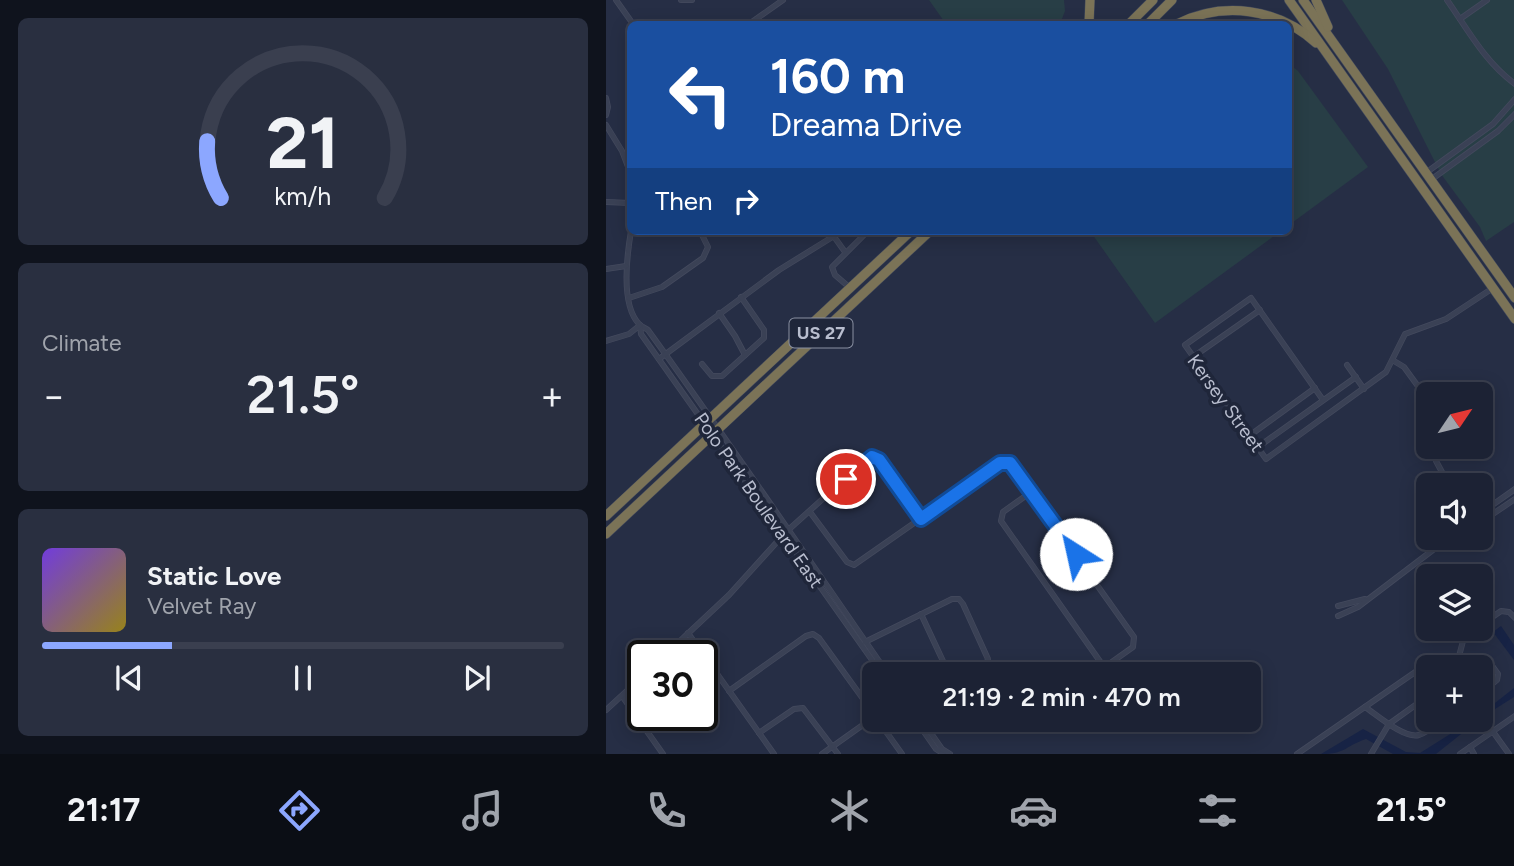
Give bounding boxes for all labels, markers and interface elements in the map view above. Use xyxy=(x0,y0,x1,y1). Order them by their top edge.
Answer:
text: 160 m xyxy=(770,46,905,105)
icon: left xyxy=(655,49,746,140)
text: 21 xyxy=(267,99,339,186)
text: Dreama Drive xyxy=(770,106,962,144)
text: km/h xyxy=(274,180,332,210)
icon: right xyxy=(727,182,765,220)
text: Then xyxy=(655,185,713,217)
road number: US 27 xyxy=(790,318,852,348)
text: Climate xyxy=(42,329,121,357)
street label: Kersey Street xyxy=(1182,350,1269,457)
text: 21.5° xyxy=(246,364,360,426)
text: − xyxy=(42,373,66,419)
text: + xyxy=(540,373,564,419)
north arrow xyxy=(1416,382,1493,458)
map controls xyxy=(1416,382,1493,732)
street label: Polo Park Boulevard East xyxy=(689,408,828,592)
pin xyxy=(816,449,876,509)
icon: arrive xyxy=(827,460,865,498)
button: sound xyxy=(1416,473,1493,550)
position arrow xyxy=(1039,517,1113,591)
text: Static Love xyxy=(147,560,281,592)
button: layers xyxy=(1416,564,1493,641)
text: Velvet Ray xyxy=(147,592,256,620)
speed limit sign: 30 xyxy=(627,640,718,731)
button: + xyxy=(1416,655,1493,732)
icon: previous xyxy=(110,659,148,697)
icon: pause xyxy=(284,659,322,697)
icon: next xyxy=(458,659,496,697)
text: 21:19 · 2 min · 470 m xyxy=(942,681,1181,713)
icon: directions xyxy=(275,786,324,835)
icon: music xyxy=(458,786,507,835)
icon: phone xyxy=(642,786,691,835)
icon: climate xyxy=(825,786,874,835)
icon: car xyxy=(1009,786,1058,835)
icon: filters xyxy=(1193,786,1242,835)
text: 21:17 xyxy=(67,791,140,829)
text: 21.5° xyxy=(1376,791,1447,829)

